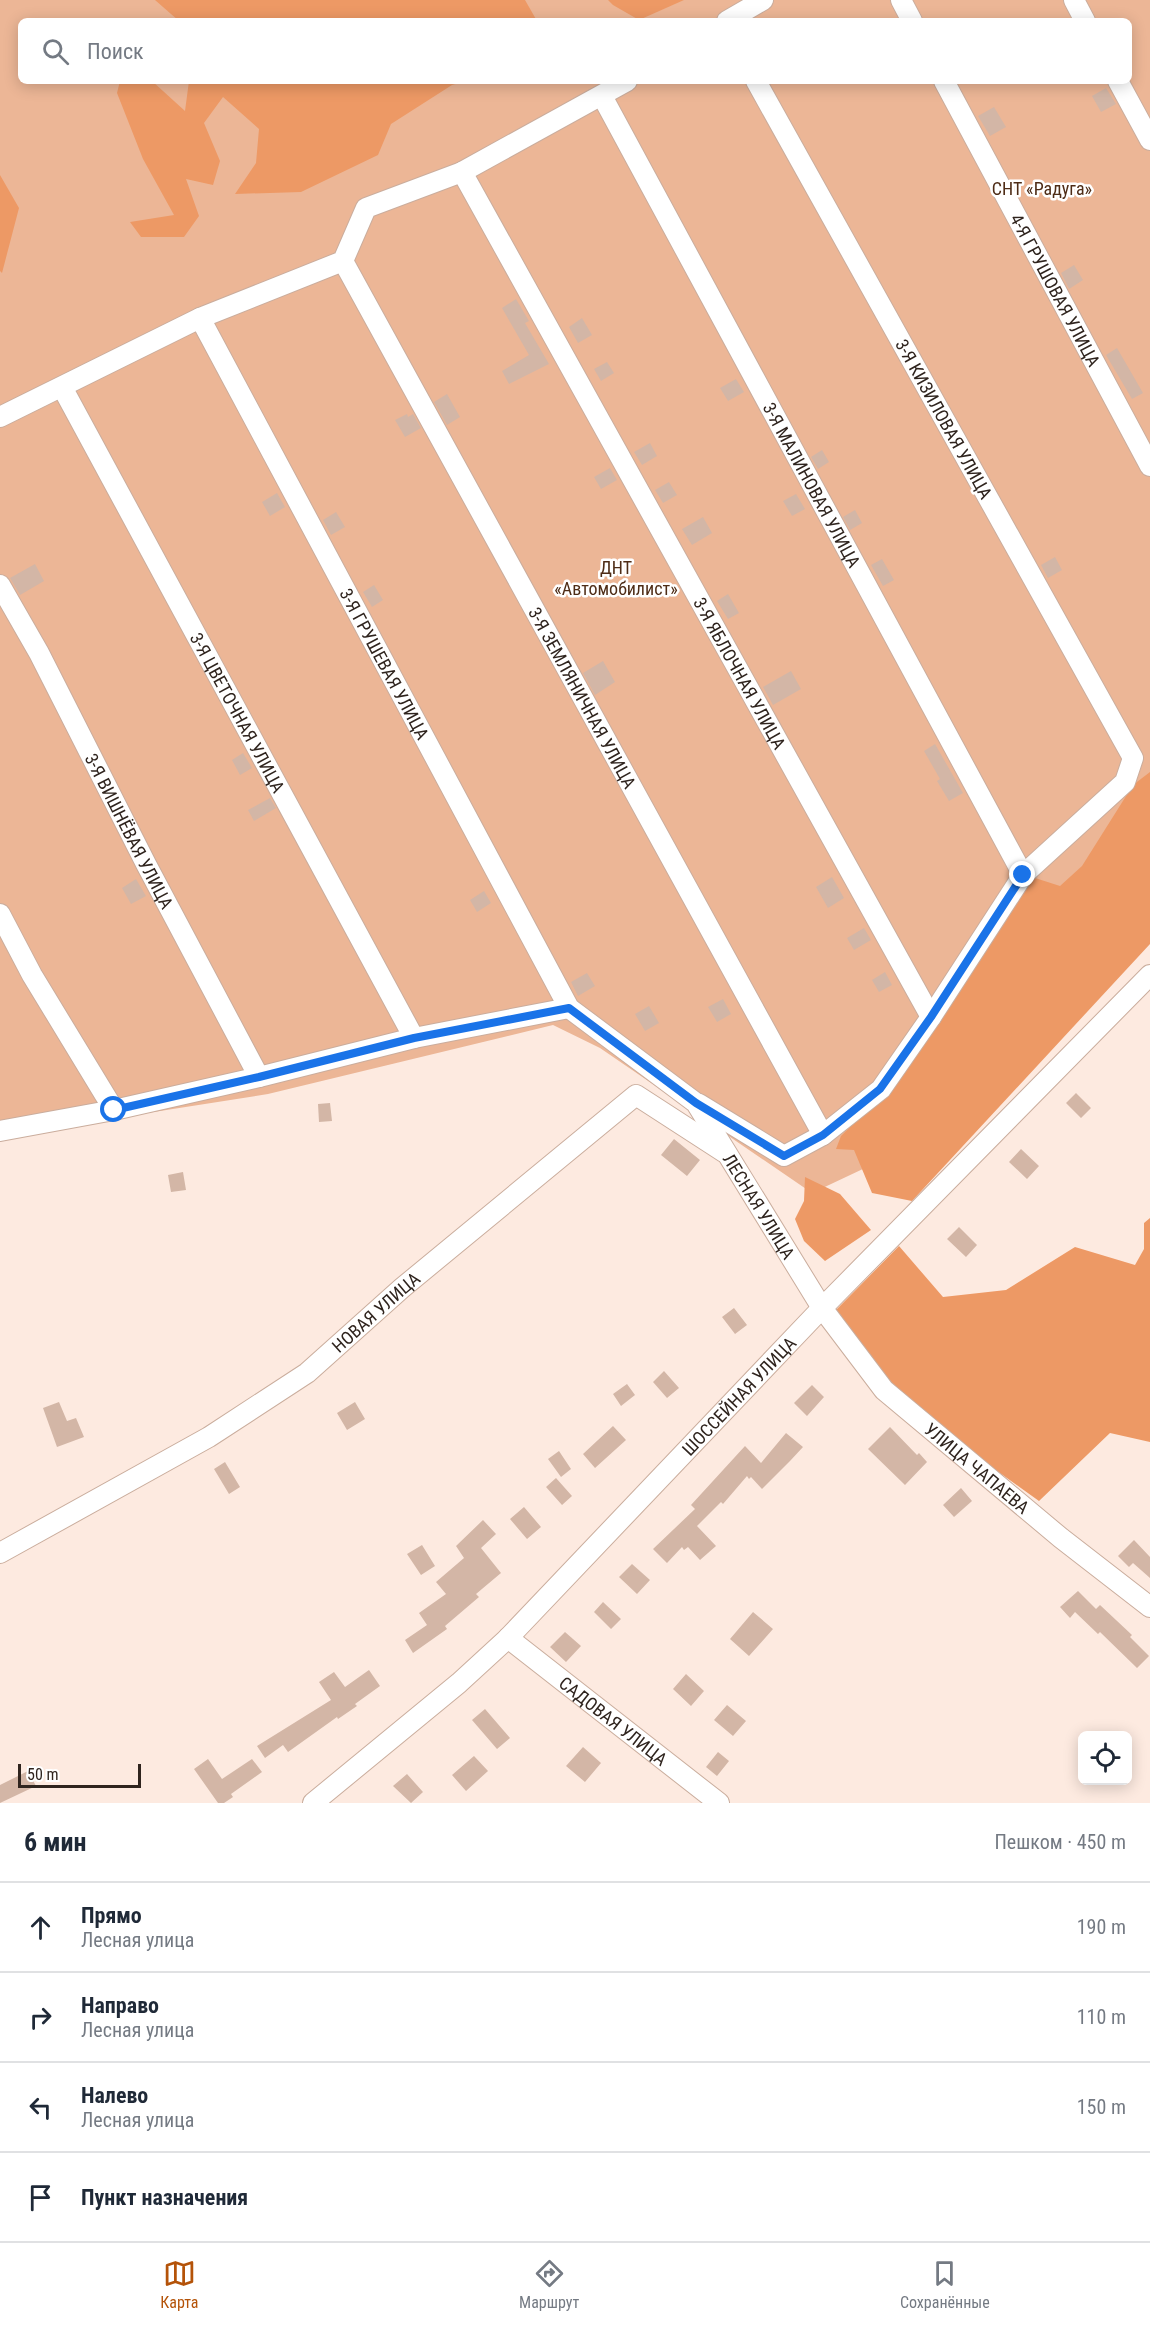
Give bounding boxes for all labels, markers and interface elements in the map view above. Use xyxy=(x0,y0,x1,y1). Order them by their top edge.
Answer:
search box xyxy=(18,18,1132,84)
icon: search xyxy=(39,35,72,68)
text: Поиск xyxy=(87,39,144,64)
park label: СНТ «Радуга» xyxy=(992,178,1092,199)
street label: 4-Я ГРУШОВАЯ УЛИЦА xyxy=(1006,210,1105,370)
street label: 3-Я КИЗИЛОВАЯ УЛИЦА xyxy=(891,335,997,503)
street label: 3-Я МАЛИНОВАЯ УЛИЦА xyxy=(759,399,866,571)
park label: ДНТ «Автомобилист» xyxy=(554,557,678,599)
street label: 3-Я ГРУШЕВАЯ УЛИЦА xyxy=(336,585,434,743)
street label: 3-Я ЯБЛОЧНАЯ УЛИЦА xyxy=(690,594,791,753)
street label: 3-Я ЗЕМЛЯНИЧНАЯ УЛИЦА xyxy=(525,603,641,792)
street label: 3-Я ЦВЕТОЧНАЯ УЛИЦА xyxy=(186,629,290,797)
street label: 3-Я ВИШНЁВАЯ УЛИЦА xyxy=(81,750,178,913)
route end xyxy=(1009,861,1035,887)
route start xyxy=(100,1096,126,1122)
street label: ЛЕСНАЯ УЛИЦА xyxy=(719,1149,800,1263)
street label: НОВАЯ УЛИЦА xyxy=(327,1267,424,1356)
street label: ШОССЕЙНАЯ УЛИЦА xyxy=(677,1332,800,1459)
street label: УЛИЦА ЧАПАЕВА xyxy=(921,1418,1034,1518)
street label: САДОВАЯ УЛИЦА xyxy=(555,1672,672,1770)
map controls xyxy=(1078,1731,1132,1785)
button: locate xyxy=(1078,1731,1132,1785)
scale bar xyxy=(18,1761,141,1788)
text: 50 m xyxy=(27,1765,59,1784)
text: 6 мин xyxy=(24,1827,86,1857)
text: Пешком · 450 m xyxy=(994,1830,1126,1854)
text: Прямо xyxy=(81,1903,142,1928)
icon: ahead xyxy=(24,1911,57,1944)
text: 190 m xyxy=(1077,1915,1126,1939)
text: Лесная улица xyxy=(81,1928,194,1952)
text: Направо xyxy=(81,1993,159,2018)
icon: right xyxy=(24,2001,57,2034)
text: 110 m xyxy=(1077,2005,1126,2029)
text: Лесная улица xyxy=(81,2018,194,2042)
text: Налево xyxy=(81,2083,148,2108)
icon: left xyxy=(24,2091,57,2124)
text: 150 m xyxy=(1077,2095,1126,2119)
text: Лесная улица xyxy=(81,2108,194,2132)
icon: arrive xyxy=(24,2181,57,2214)
text: Пункт назначения xyxy=(81,2185,248,2210)
tab: Карта xyxy=(160,2257,199,2312)
tab: Маршрут xyxy=(519,2257,579,2312)
tab: Сохранённые xyxy=(900,2257,990,2312)

